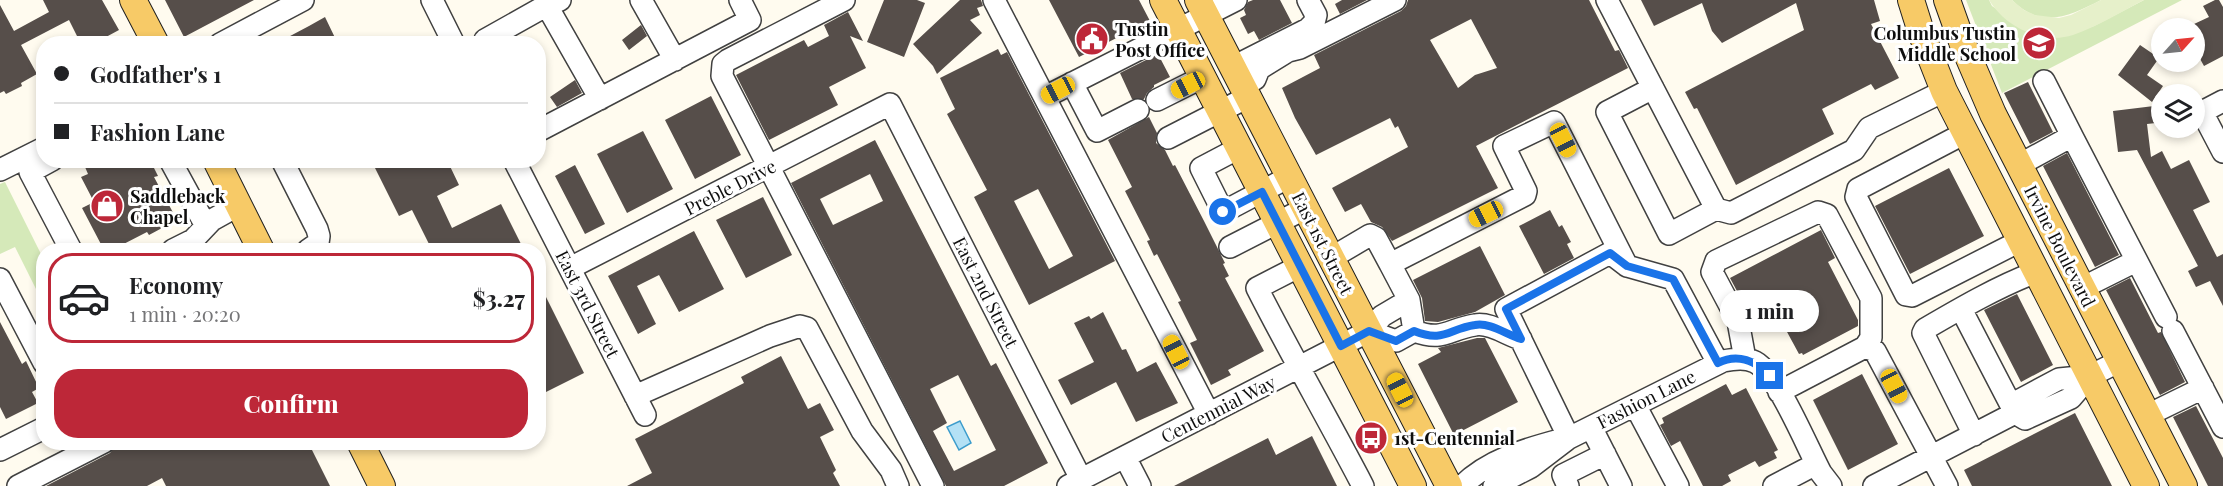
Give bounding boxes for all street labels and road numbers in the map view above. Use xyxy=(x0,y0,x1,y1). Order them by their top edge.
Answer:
street label: Preble Drive xyxy=(680,154,780,220)
street label: Irvine Boulevard xyxy=(2019,181,2101,312)
street label: East 1st Street xyxy=(1287,188,1359,299)
street label: East 2nd Street xyxy=(948,233,1024,352)
street label: East 3rd Street xyxy=(551,246,626,362)
street label: Fashion Lane xyxy=(1593,364,1699,434)
street label: Centennial Way xyxy=(1157,370,1279,448)

